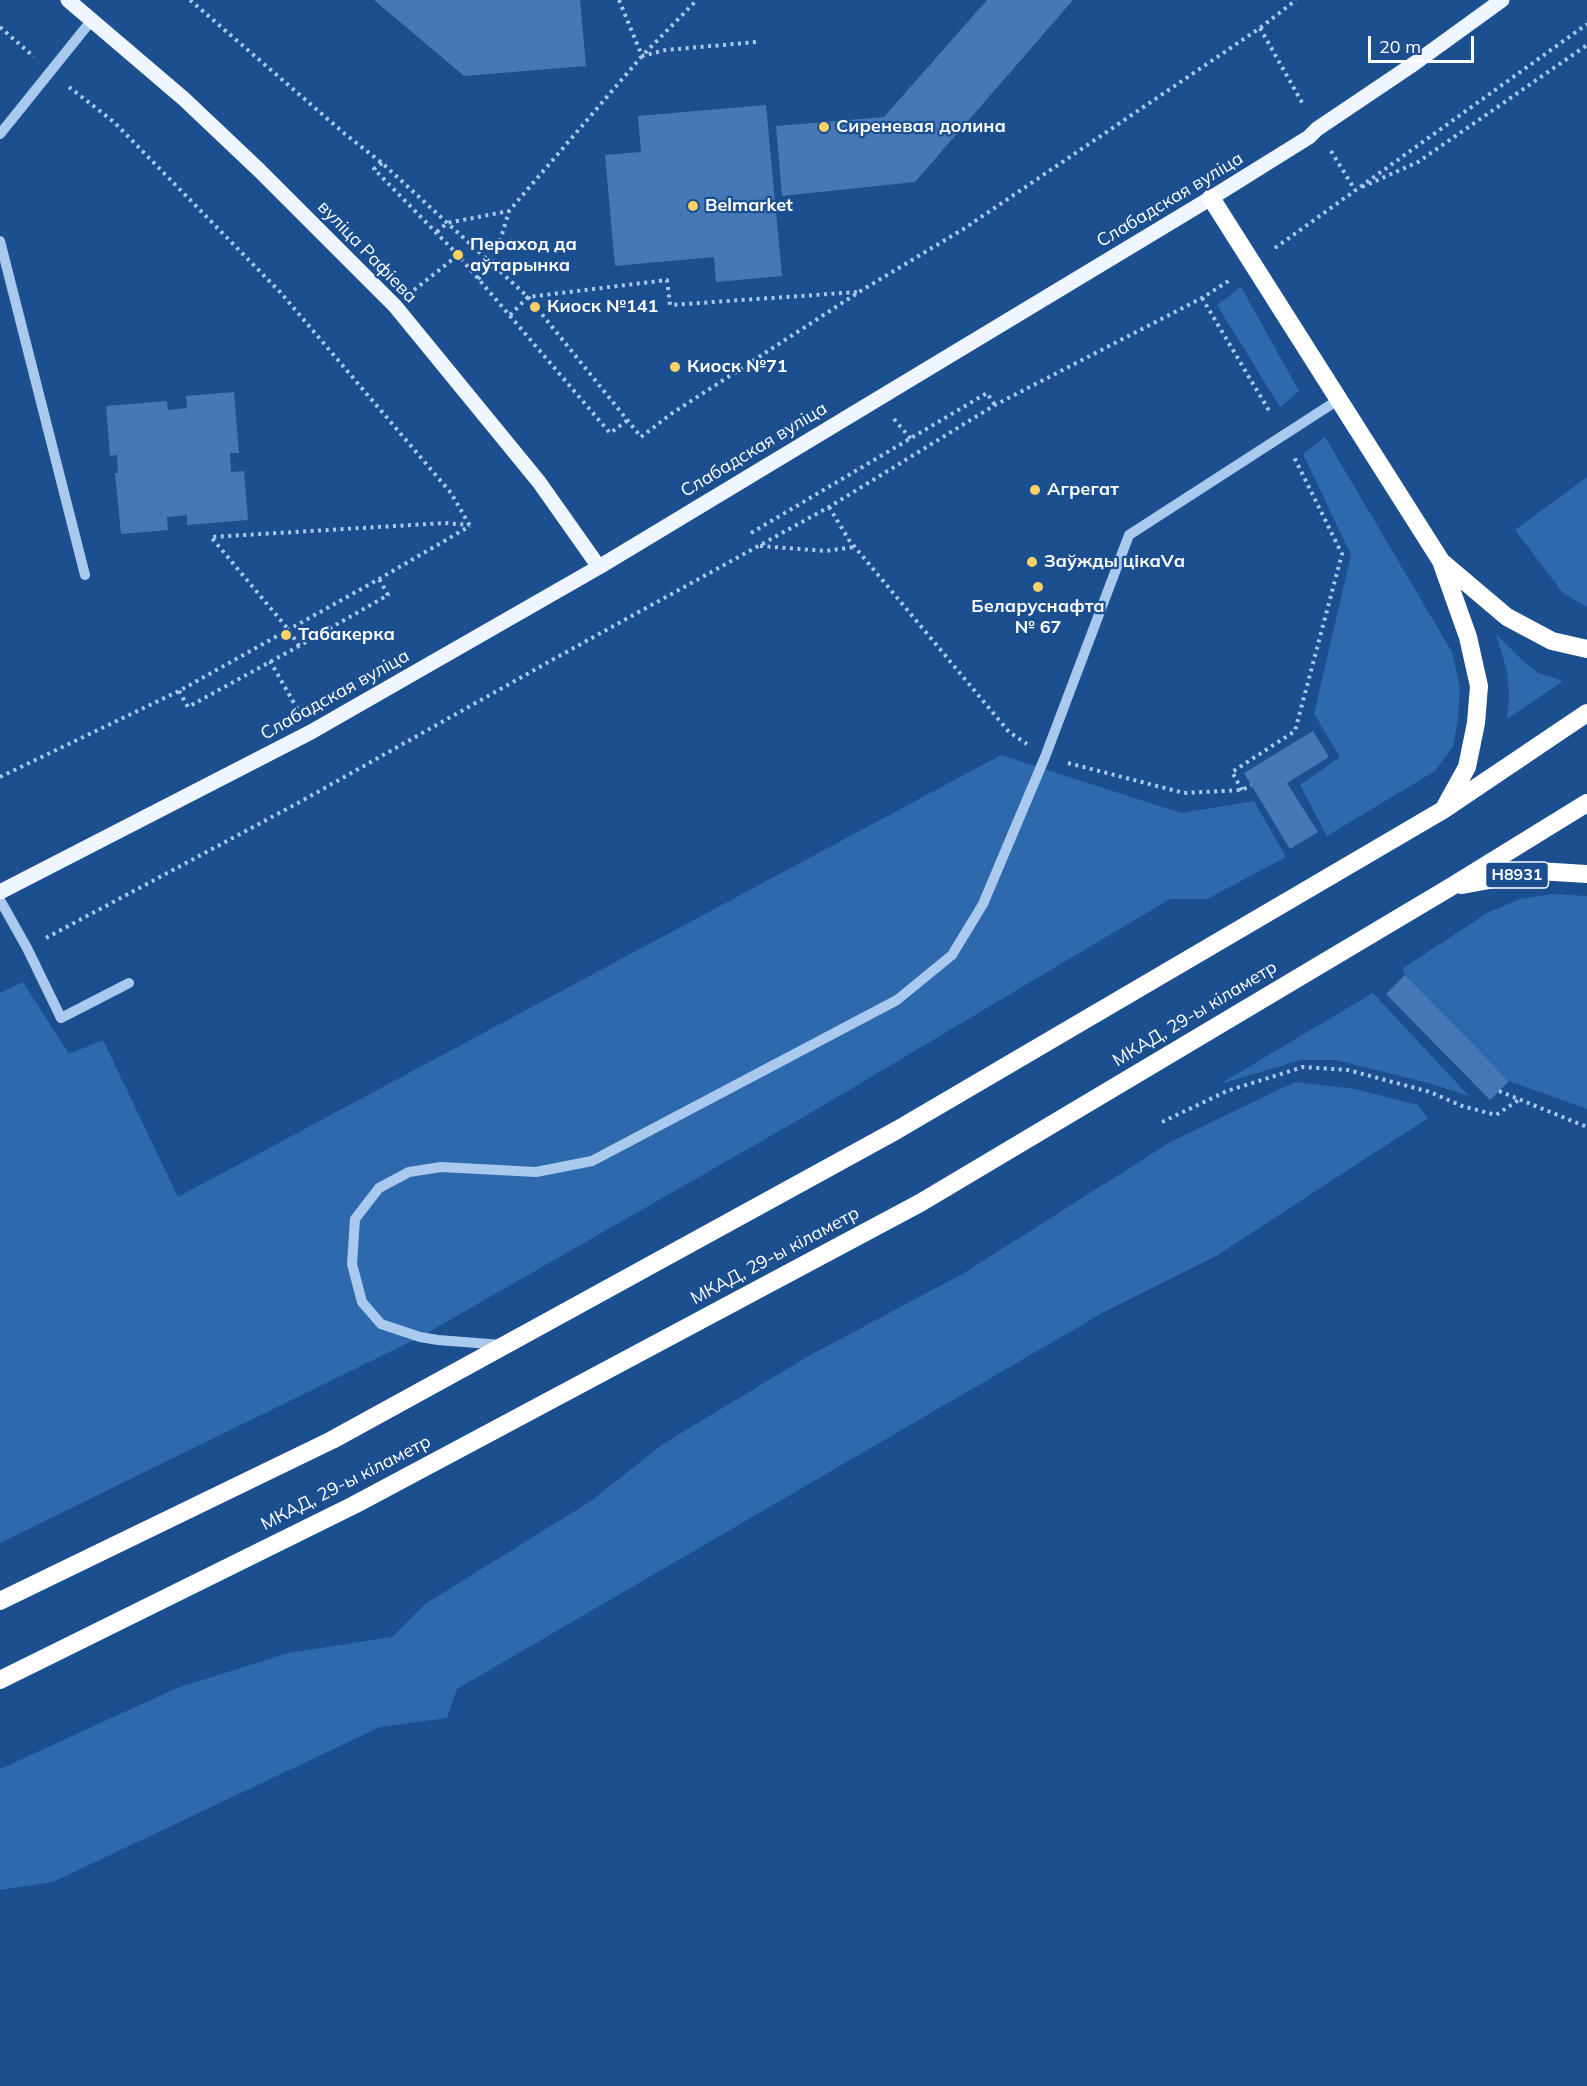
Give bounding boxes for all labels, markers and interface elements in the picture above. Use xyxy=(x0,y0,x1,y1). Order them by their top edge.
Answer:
scale bar xyxy=(1371,24,1478,62)
text: 20 m xyxy=(1379,35,1421,58)
place label: Сиреневая долина xyxy=(836,116,1006,138)
marker: Сиреневая долина xyxy=(817,120,831,134)
street label: Слабадская вуліца xyxy=(1093,148,1247,252)
place label: Belmarket xyxy=(705,195,793,217)
street label: вуліца Рафіева xyxy=(313,196,421,308)
marker: Belmarket xyxy=(686,199,700,213)
place label: Пераход да аўтарынка xyxy=(470,234,577,276)
marker: Пераход да аўтарынка xyxy=(451,248,465,262)
place label: Киоск №141 xyxy=(547,296,658,318)
marker: Киоск №141 xyxy=(528,300,542,314)
place label: Киоск №71 xyxy=(687,356,788,378)
marker: Киоск №71 xyxy=(668,360,682,374)
street label: Слабадская вуліца xyxy=(677,398,831,502)
place label: Агрегат xyxy=(1047,479,1119,501)
marker: Агрегат xyxy=(1028,483,1042,497)
place label: Заўжды цікаVа xyxy=(1044,551,1185,573)
marker: Заўжды цікаVа xyxy=(1025,555,1039,569)
marker: Беларуснафта № 67 xyxy=(1031,580,1045,594)
place label: Беларуснафта № 67 xyxy=(971,596,1105,638)
place label: Табакерка xyxy=(298,624,395,646)
marker: Табакерка xyxy=(279,628,293,642)
street label: Слабадская вуліца xyxy=(257,645,413,745)
road number: Н8931 xyxy=(1486,862,1549,888)
street label: МКАД, 29-ы кіламетр xyxy=(1109,956,1281,1072)
street label: МКАД, 29-ы кіламетр xyxy=(687,1202,863,1310)
street label: МКАД, 29-ы кіламетр xyxy=(257,1431,435,1535)

